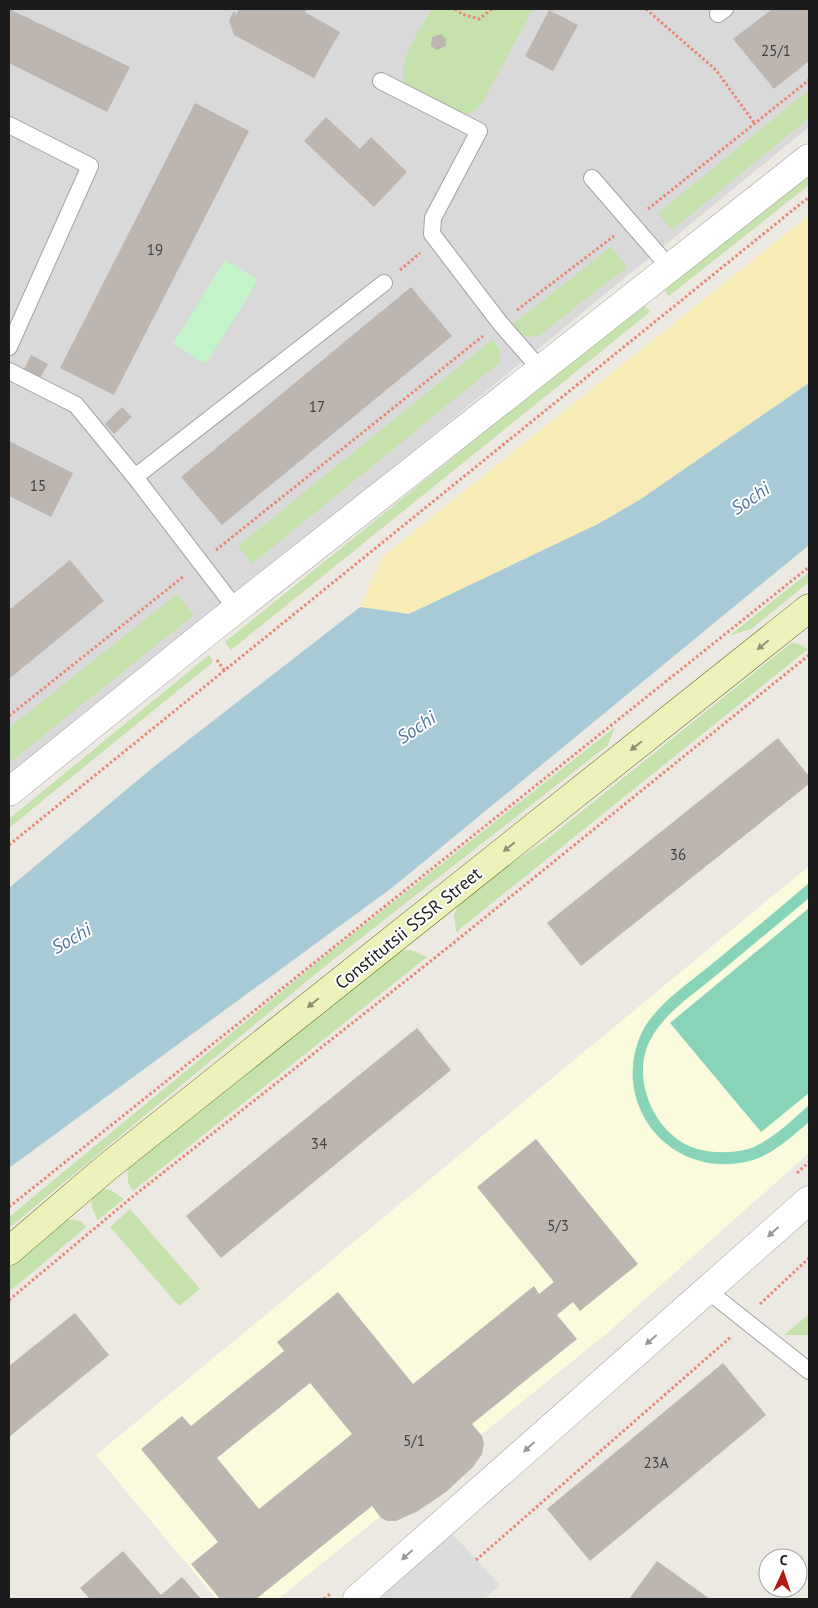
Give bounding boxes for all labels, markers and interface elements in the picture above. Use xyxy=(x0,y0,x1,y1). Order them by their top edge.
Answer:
house number: 25/1 xyxy=(761,41,791,60)
house number: 19 xyxy=(147,240,163,259)
house number: 17 xyxy=(309,397,325,416)
house number: 15 xyxy=(30,476,46,495)
water label: Sochi xyxy=(726,476,775,520)
one-way arrow xyxy=(757,639,770,650)
water label: Sochi xyxy=(392,705,441,749)
one-way arrow xyxy=(630,741,643,752)
one-way arrow xyxy=(503,842,516,853)
house number: 36 xyxy=(670,845,686,864)
street label: Constitutsii SSSR Street xyxy=(330,862,486,994)
water label: Sochi xyxy=(47,917,96,959)
one-way arrow xyxy=(307,998,320,1009)
house number: 34 xyxy=(311,1134,327,1153)
house number: 5/3 xyxy=(547,1216,569,1235)
one-way arrow xyxy=(766,1227,779,1238)
one-way arrow xyxy=(646,1334,658,1346)
house number: 5/1 xyxy=(403,1431,425,1450)
one-way arrow xyxy=(523,1441,535,1453)
house number: 23А xyxy=(643,1453,669,1472)
north arrow xyxy=(758,1548,808,1598)
one-way arrow xyxy=(402,1549,414,1561)
text: С xyxy=(779,1551,788,1569)

